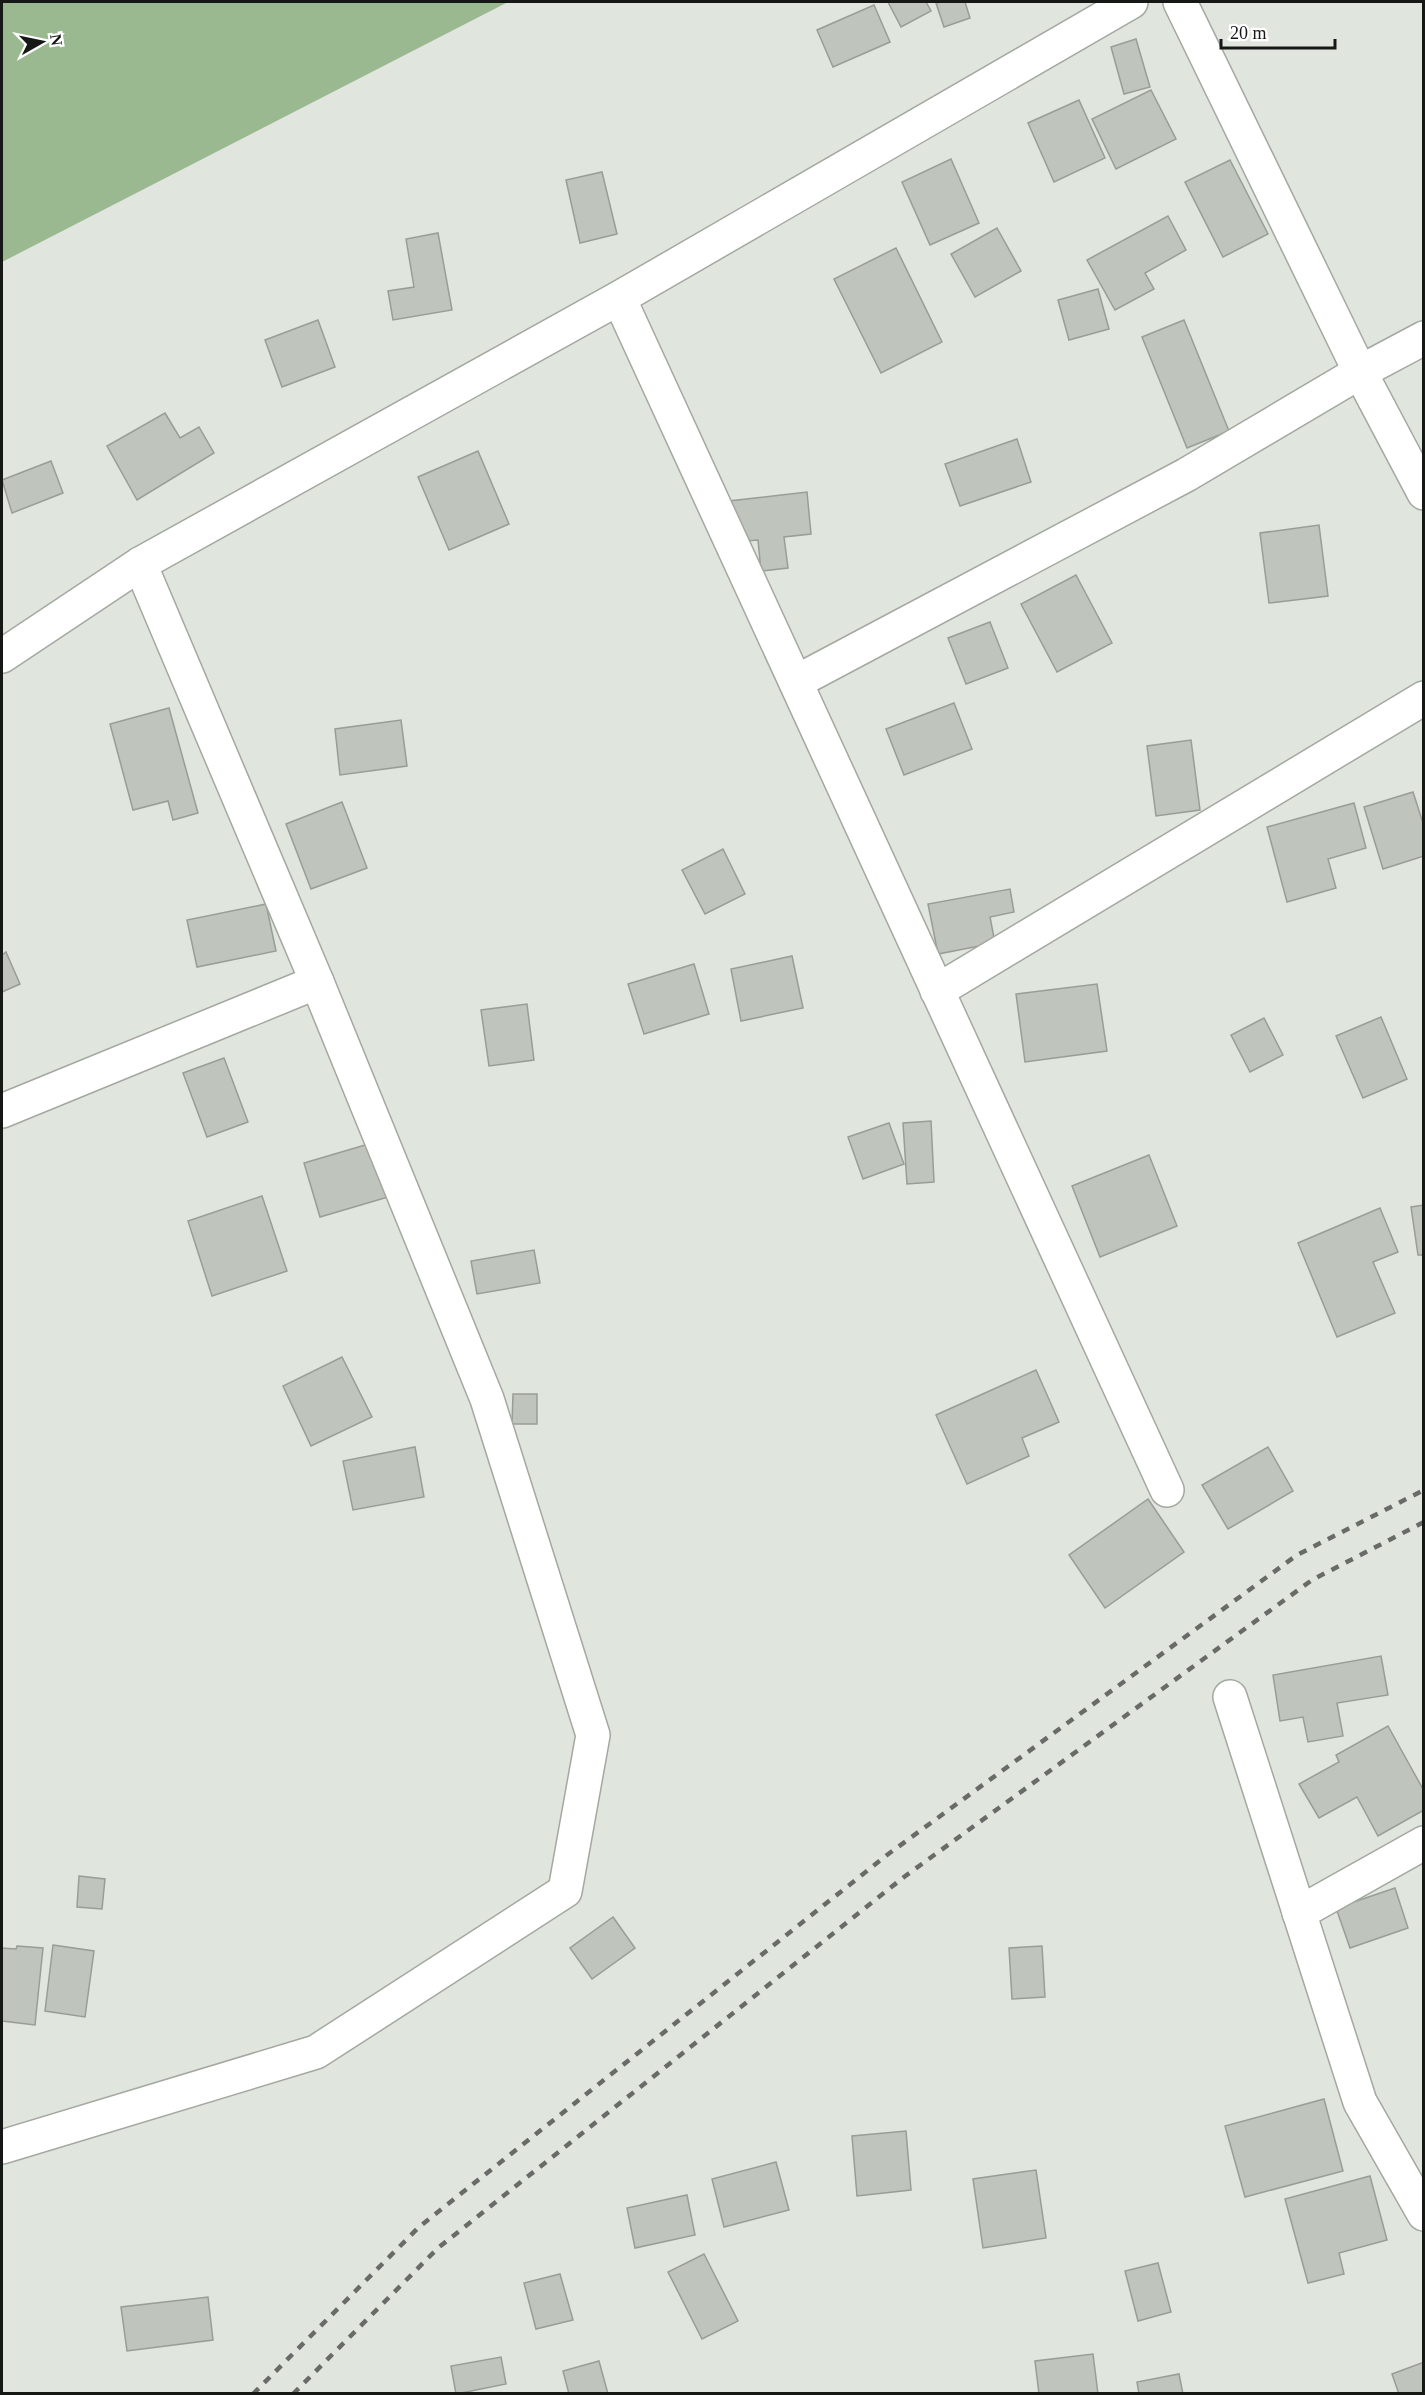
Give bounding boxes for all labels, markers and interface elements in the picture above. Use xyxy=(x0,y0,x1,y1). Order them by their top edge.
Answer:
north arrow xyxy=(12,12,72,72)
scale bar xyxy=(1221,12,1335,50)
text: 20 m xyxy=(1230,23,1267,43)
text: N xyxy=(47,33,66,47)

